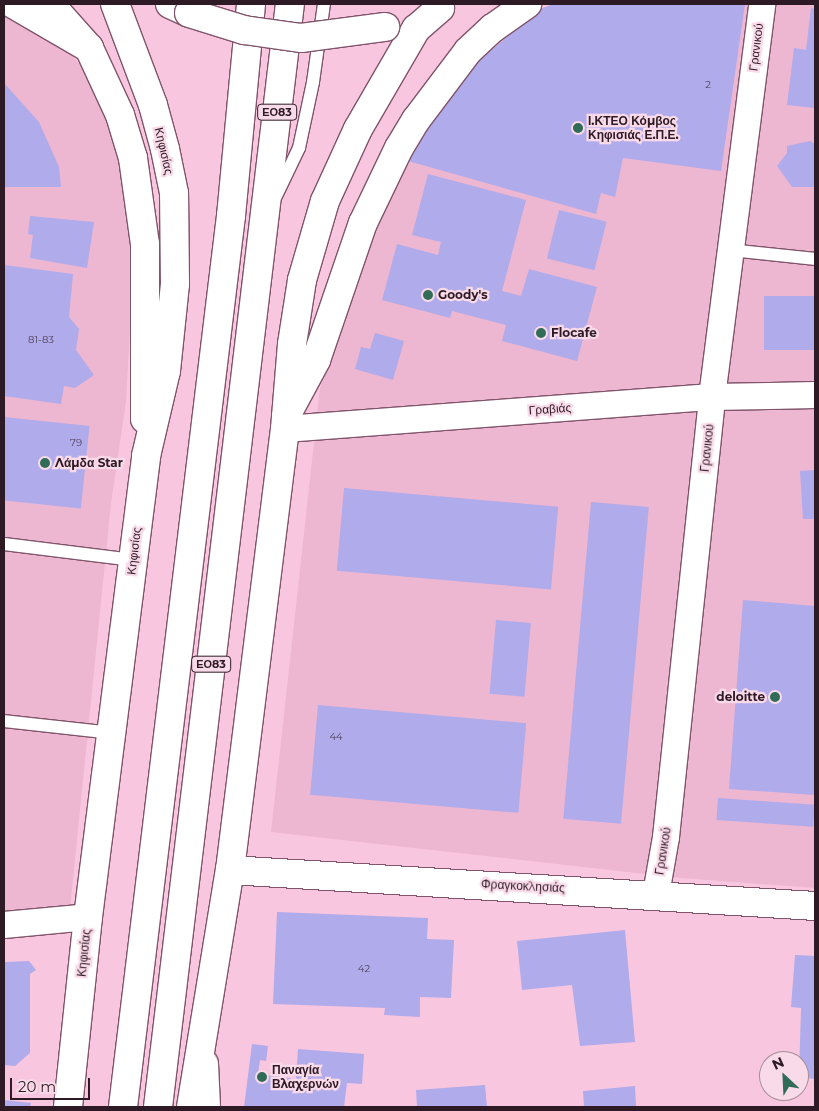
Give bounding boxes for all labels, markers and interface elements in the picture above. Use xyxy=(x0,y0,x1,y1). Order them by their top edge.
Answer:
street label: Γρανικού xyxy=(746,22,766,72)
house number: 2 xyxy=(705,79,711,91)
road number: ΕΟ83 xyxy=(257,104,297,120)
place label: Ι.ΚΤΕΟ Κόμβος Κηφισιάς Ε.Π.Ε. xyxy=(588,114,679,142)
marker: Ι.ΚΤΕΟ Κόμβος Κηφισιάς Ε.Π.Ε. xyxy=(572,122,584,134)
street label: Κηφισίας xyxy=(152,126,176,176)
place label: Goody's xyxy=(438,288,488,302)
marker: Goody's xyxy=(422,289,434,301)
place label: Flocafe xyxy=(551,326,597,340)
marker: Flocafe xyxy=(535,327,547,339)
house number: 81-83 xyxy=(28,334,54,346)
street label: Γραβιάς xyxy=(528,400,572,418)
street label: Γρανικού xyxy=(697,423,717,473)
house number: 79 xyxy=(70,437,82,449)
place label: Λάμδα Star xyxy=(55,456,123,470)
marker: Λάμδα Star xyxy=(39,457,51,469)
street label: Κηφισίας xyxy=(124,526,144,576)
road number: ΕΟ83 xyxy=(191,656,231,672)
place label: deloitte xyxy=(716,690,765,704)
marker: deloitte xyxy=(769,691,781,703)
house number: 44 xyxy=(329,731,343,743)
street label: Γρανικού xyxy=(652,826,674,876)
street label: Φραγκοκλησιάς xyxy=(481,877,565,895)
street label: Κηφισίας xyxy=(74,928,94,978)
house number: 42 xyxy=(358,963,370,975)
north arrow xyxy=(759,1051,809,1101)
text: N xyxy=(769,1053,787,1074)
place label: Παναγία Βλαχερνών xyxy=(272,1063,339,1091)
scale bar xyxy=(12,1068,92,1100)
marker: Παναγία Βλαχερνών xyxy=(256,1071,268,1083)
text: 20 m xyxy=(18,1077,56,1096)

